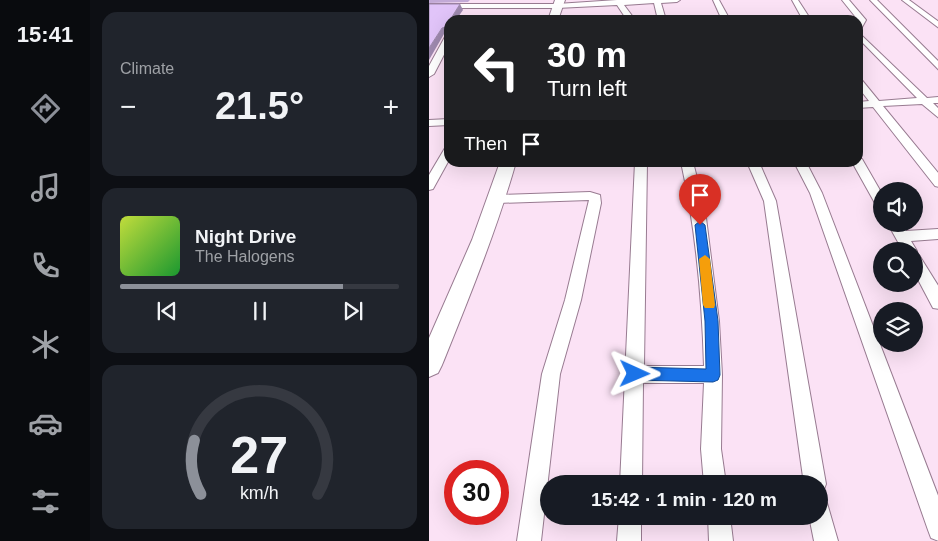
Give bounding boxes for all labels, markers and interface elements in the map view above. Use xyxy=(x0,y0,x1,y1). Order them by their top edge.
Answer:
text: 15:41 xyxy=(17,22,73,47)
icon: left xyxy=(464,35,529,100)
text: 30 m xyxy=(547,35,627,74)
text: Climate xyxy=(120,60,174,77)
text: Turn left xyxy=(547,76,627,101)
text: 21.5° xyxy=(215,85,304,127)
icon: directions xyxy=(28,91,63,126)
text: − xyxy=(120,91,136,122)
text: + xyxy=(383,91,399,122)
icon: arrive xyxy=(517,130,545,158)
text: Then xyxy=(464,133,507,154)
icon: music xyxy=(28,170,63,205)
pin xyxy=(679,174,721,225)
icon: arrive xyxy=(686,181,714,209)
map controls xyxy=(873,182,923,352)
button: sound xyxy=(873,182,923,232)
text: Night Drive xyxy=(195,226,296,247)
button: search xyxy=(873,242,923,292)
icon: phone xyxy=(28,248,63,283)
text: The Halogens xyxy=(195,248,295,265)
icon: previous xyxy=(153,297,181,325)
icon: pause xyxy=(246,297,274,325)
icon: next xyxy=(339,297,367,325)
button: layers xyxy=(873,302,923,352)
icon: climate xyxy=(28,327,63,362)
position arrow xyxy=(608,347,660,399)
icon: car xyxy=(28,406,63,441)
text: 27 xyxy=(231,426,288,484)
speed limit sign: 30 xyxy=(444,460,509,525)
text: km/h xyxy=(240,483,279,503)
icon: filters xyxy=(28,484,63,519)
text: 15:42 · 1 min · 120 m xyxy=(591,489,777,510)

